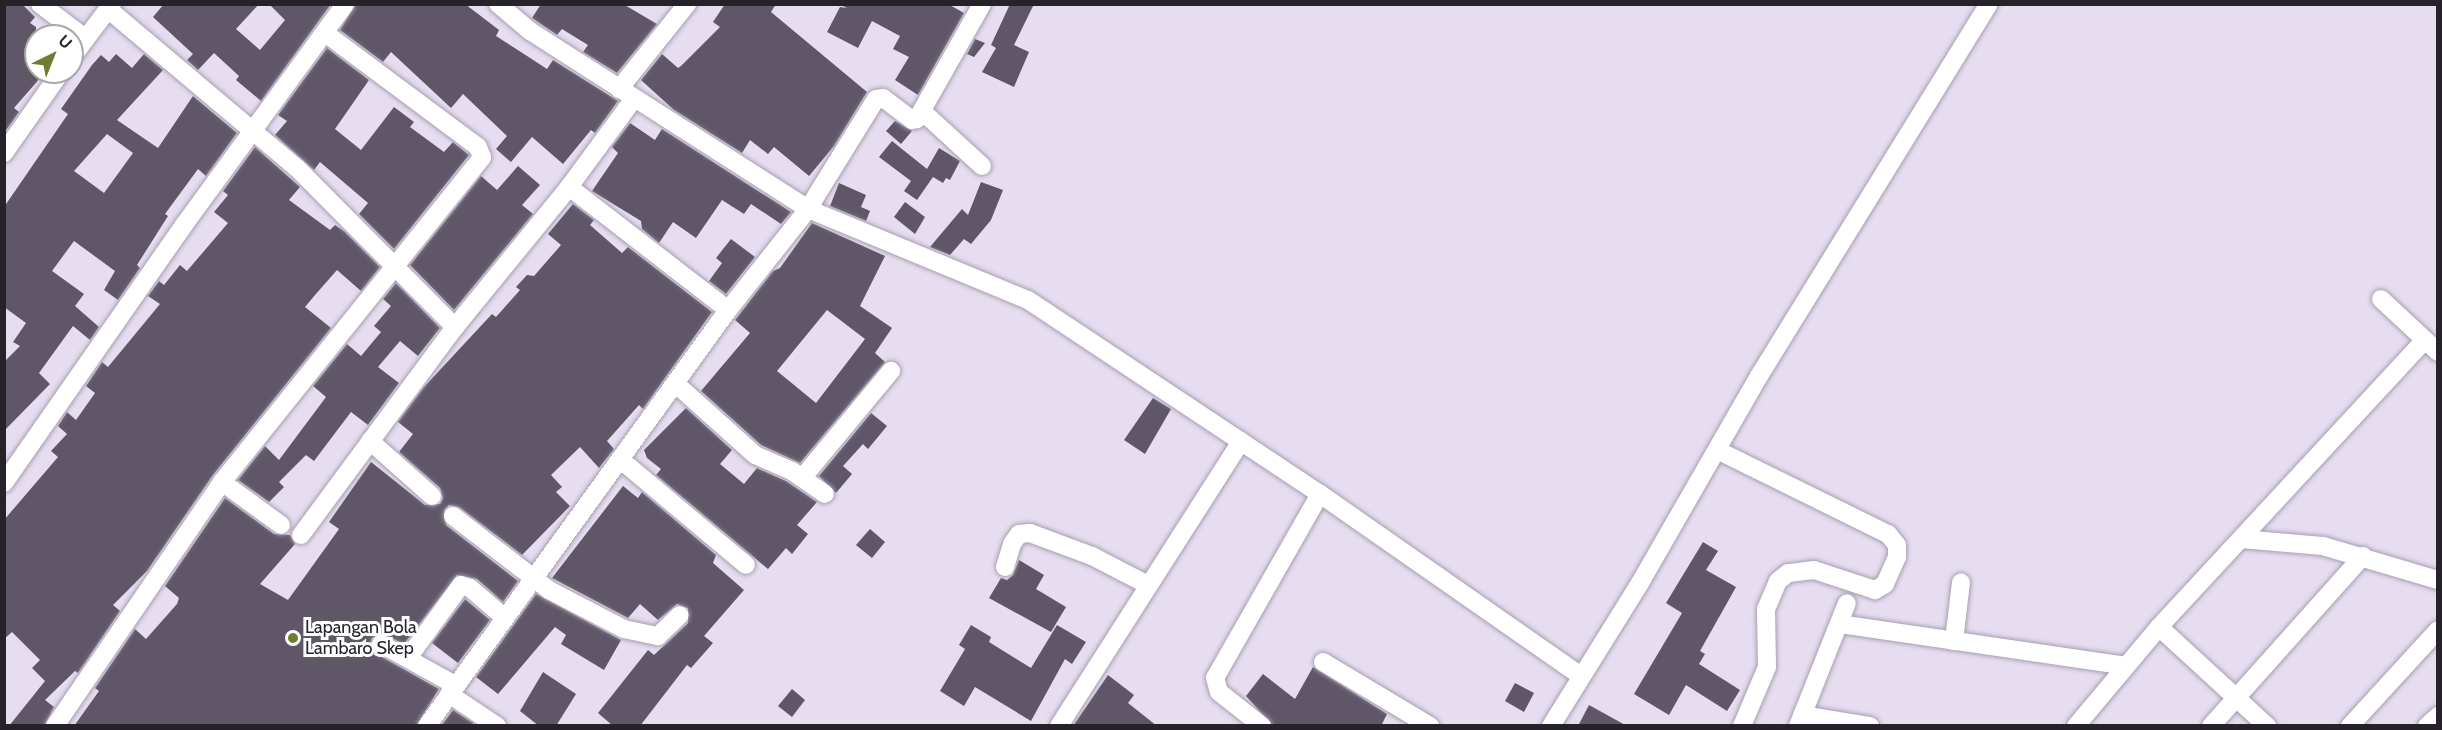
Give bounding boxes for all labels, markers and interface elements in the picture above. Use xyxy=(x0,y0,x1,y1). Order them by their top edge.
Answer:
north arrow xyxy=(24,24,84,84)
text: U xyxy=(55,31,76,53)
place label: Lapangan Bola Lambaro Skep xyxy=(305,617,417,660)
marker: Lapangan Bola Lambaro Skep xyxy=(286,631,300,645)

